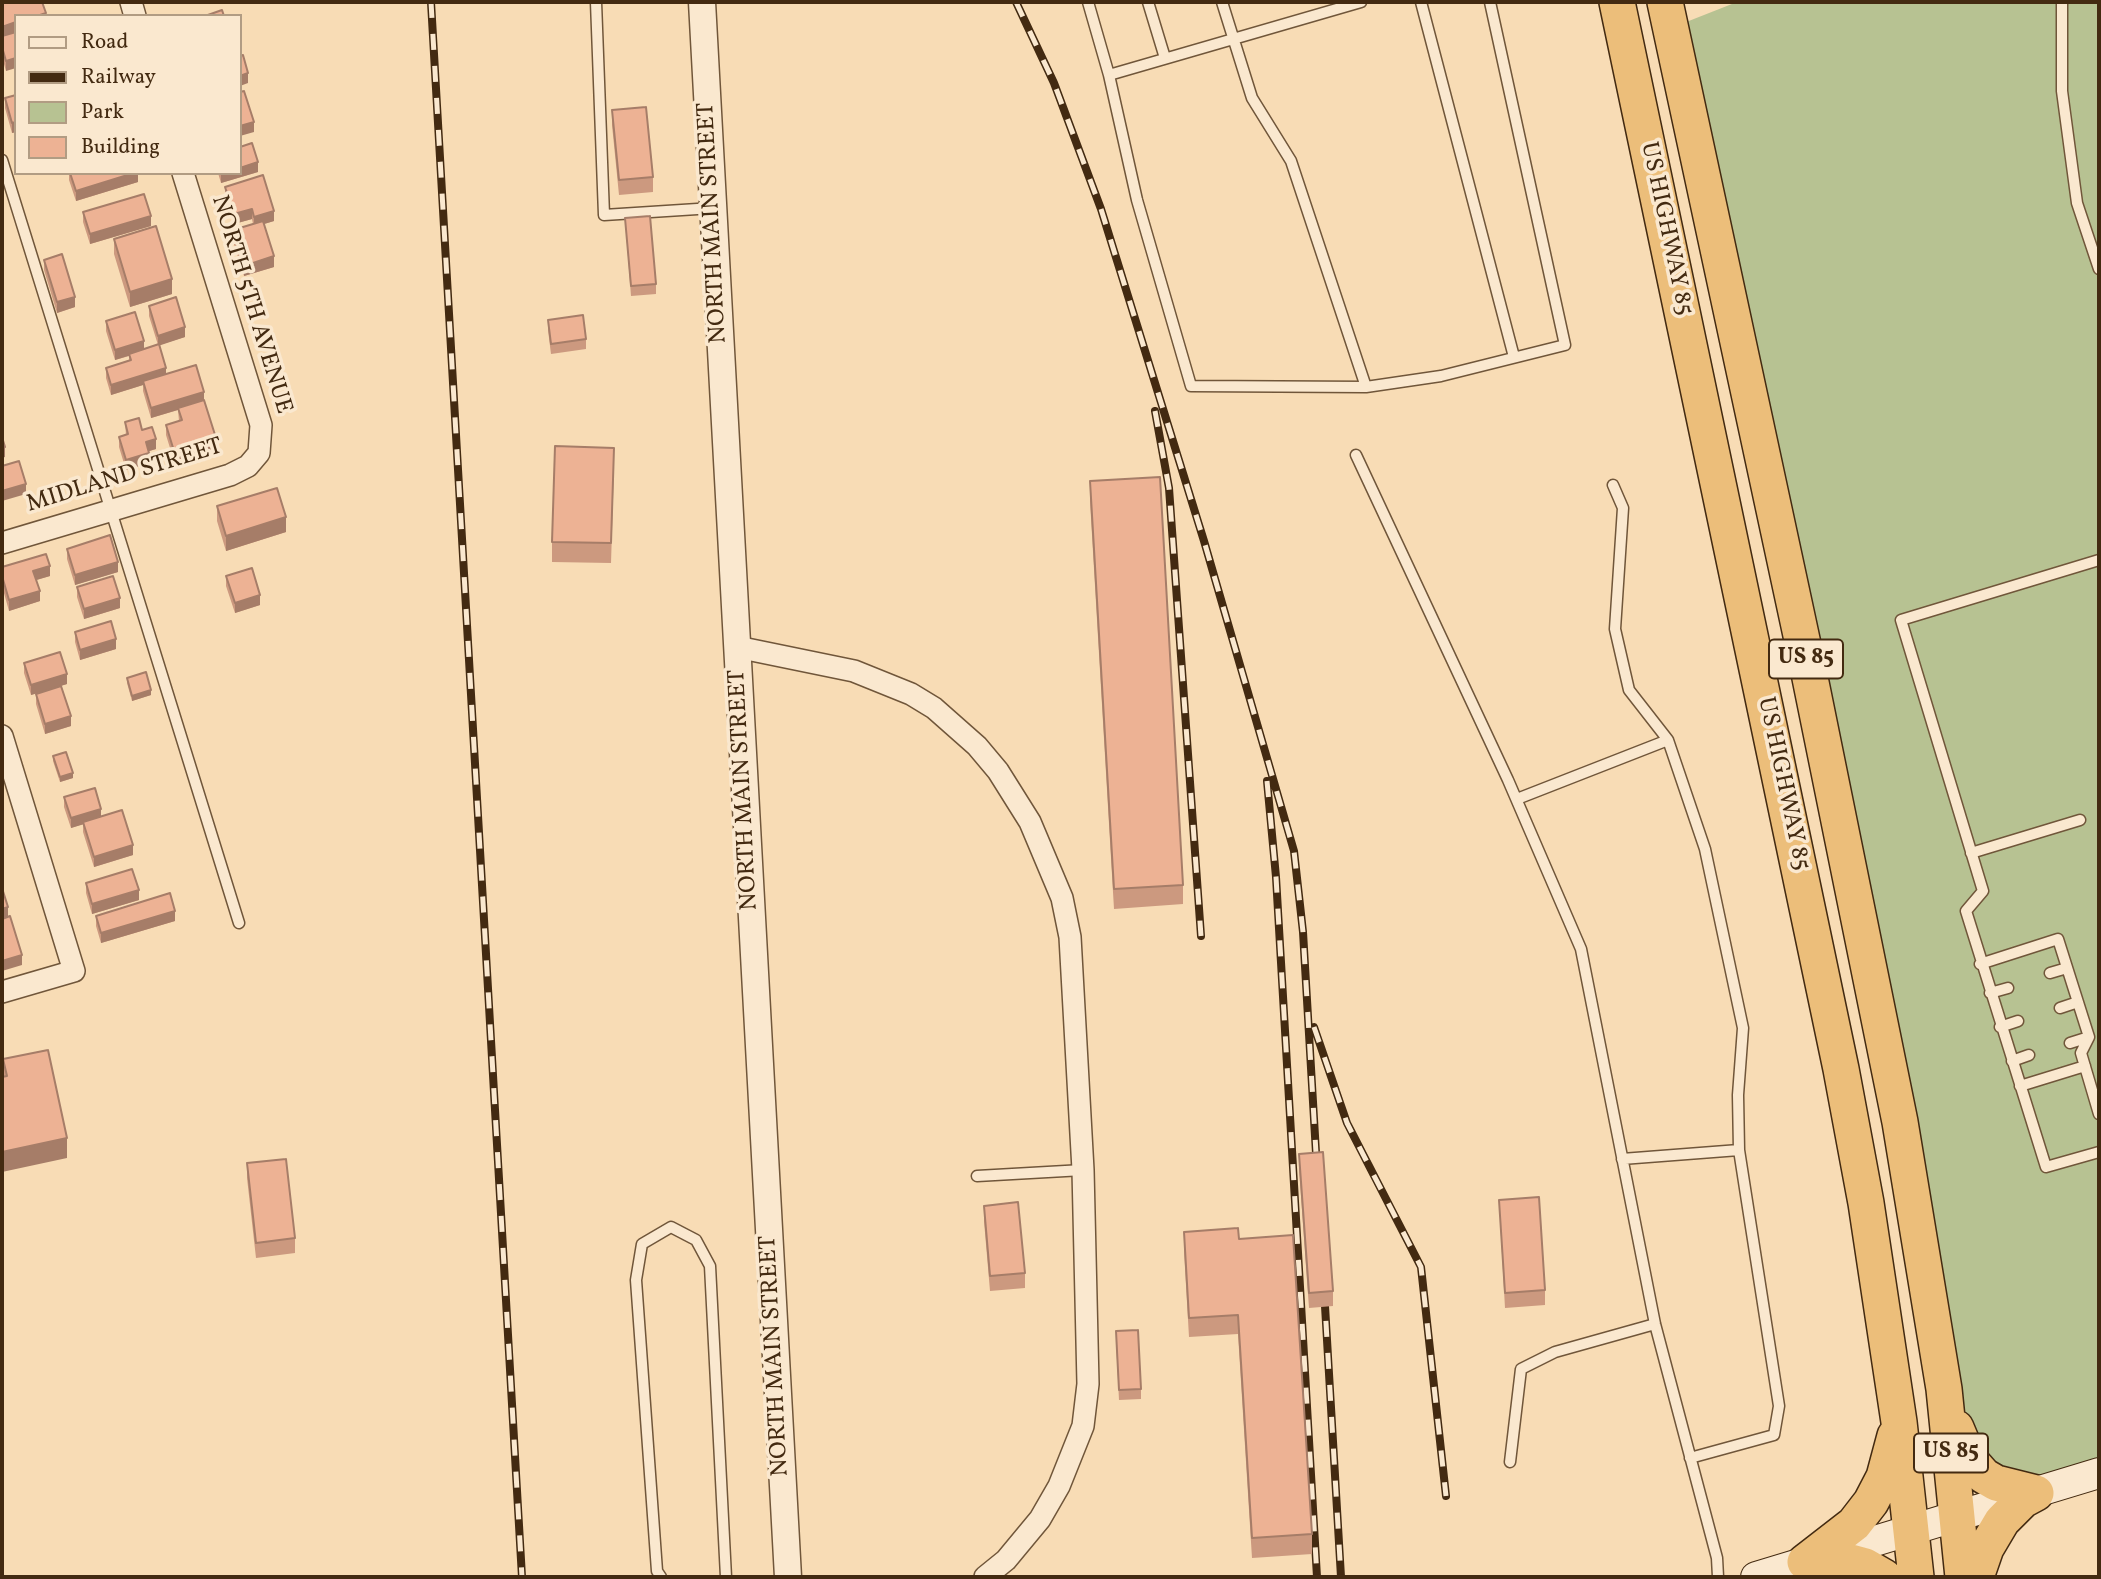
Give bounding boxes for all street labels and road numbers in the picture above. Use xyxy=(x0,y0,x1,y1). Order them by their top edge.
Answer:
street label: NORTH MAIN STREET xyxy=(693,102,735,344)
street label: US HIGHWAY 85 xyxy=(1633,140,1697,318)
street label: NORTH 5TH AVENUE xyxy=(203,192,297,418)
street label: MIDLAND STREET xyxy=(24,434,226,520)
road number: US 85 xyxy=(1769,639,1843,678)
street label: NORTH MAIN STREET xyxy=(724,669,766,911)
street label: US HIGHWAY 85 xyxy=(1750,695,1814,873)
street label: NORTH MAIN STREET xyxy=(755,1235,797,1477)
road number: US 85 xyxy=(1914,1434,1988,1472)

